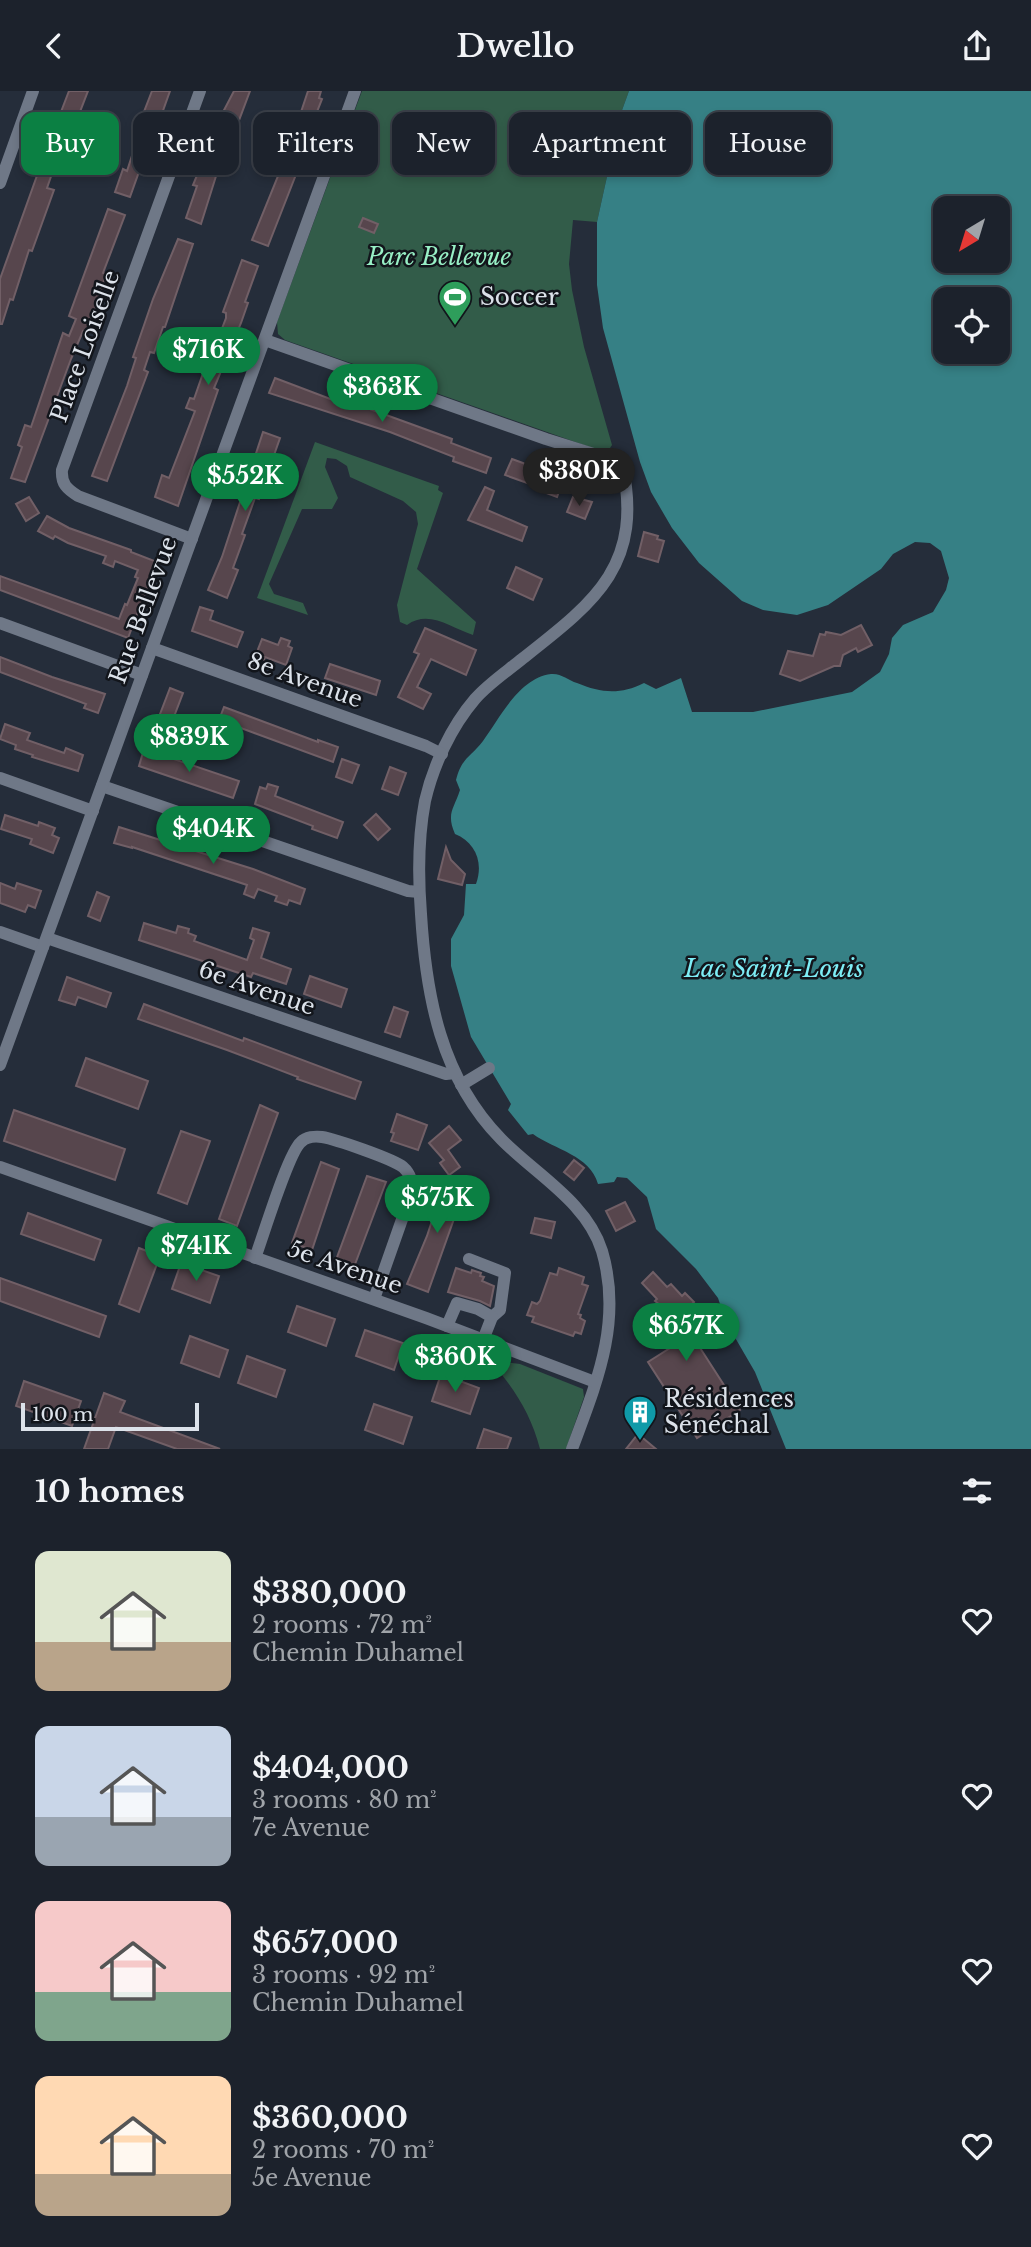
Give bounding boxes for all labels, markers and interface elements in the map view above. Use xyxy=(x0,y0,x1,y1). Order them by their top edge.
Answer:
text: Dwello xyxy=(456,26,575,66)
icon: back xyxy=(35,27,73,65)
icon: share xyxy=(958,27,996,65)
chip: Buy xyxy=(21,112,119,175)
chip: Rent xyxy=(133,112,239,175)
chip: Filters xyxy=(253,112,378,175)
chip: New xyxy=(392,112,495,175)
chip: Apartment xyxy=(509,112,691,175)
chip: House xyxy=(705,112,831,175)
north arrow xyxy=(933,196,1010,273)
map controls xyxy=(933,196,1010,364)
park label: Parc Bellevue xyxy=(366,243,512,271)
street label: Place Loiselle xyxy=(45,266,125,426)
sports icon: Soccer xyxy=(436,278,474,327)
place label: Soccer xyxy=(480,283,559,311)
button: locate xyxy=(933,287,1010,364)
pin: $716K xyxy=(159,327,257,387)
text: $716K xyxy=(172,336,244,364)
pin: $363K xyxy=(333,365,431,424)
text: $363K xyxy=(343,373,421,401)
pin: $380K xyxy=(530,449,628,508)
pin: $552K xyxy=(196,453,294,513)
text: $380K xyxy=(539,457,619,485)
text: $552K xyxy=(207,462,283,490)
street label: Rue Bellevue xyxy=(103,533,183,687)
street label: 8e Avenue xyxy=(244,646,366,714)
pin: $839K xyxy=(140,715,238,774)
text: $839K xyxy=(150,723,228,751)
pin: $404K xyxy=(164,807,262,866)
text: $404K xyxy=(172,815,254,843)
water label: Lac Saint-Louis xyxy=(683,954,864,983)
street label: 6e Avenue xyxy=(195,955,319,1021)
pin: $575K xyxy=(388,1175,486,1235)
text: $575K xyxy=(401,1184,473,1212)
pin: $741K xyxy=(147,1223,245,1283)
text: $741K xyxy=(161,1232,231,1260)
street label: 5e Avenue xyxy=(284,1234,406,1300)
pin: $657K xyxy=(637,1303,735,1363)
text: $657K xyxy=(649,1312,723,1340)
pin: $360K xyxy=(406,1335,504,1394)
text: $360K xyxy=(414,1343,496,1371)
place label: Résidences Sénéchal xyxy=(664,1385,794,1439)
building icon: Résidences Sénéchal xyxy=(621,1393,659,1442)
scale bar xyxy=(21,1400,200,1432)
text: 100 m xyxy=(32,1403,93,1426)
icon: filters xyxy=(958,1472,996,1510)
text: 10 homes xyxy=(35,1473,185,1510)
text: $380,000 xyxy=(252,1574,407,1611)
icon: home xyxy=(91,1579,175,1663)
icon: heart xyxy=(958,1602,996,1640)
text: 2 rooms · 72 m² xyxy=(252,1611,432,1639)
text: Chemin Duhamel xyxy=(252,1639,464,1667)
text: $404,000 xyxy=(252,1749,409,1786)
icon: home xyxy=(91,1754,175,1838)
icon: heart xyxy=(958,1777,996,1815)
text: 3 rooms · 80 m² xyxy=(252,1786,437,1814)
text: 7e Avenue xyxy=(252,1814,370,1842)
text: $657,000 xyxy=(252,1924,398,1961)
icon: home xyxy=(91,1929,175,2013)
icon: heart xyxy=(958,1952,996,1990)
text: 3 rooms · 92 m² xyxy=(252,1961,435,1989)
text: Chemin Duhamel xyxy=(252,1989,464,2017)
text: $360,000 xyxy=(252,2099,408,2136)
icon: home xyxy=(91,2104,175,2188)
icon: heart xyxy=(958,2127,996,2165)
text: 2 rooms · 70 m² xyxy=(252,2136,434,2164)
text: 5e Avenue xyxy=(252,2164,372,2192)

